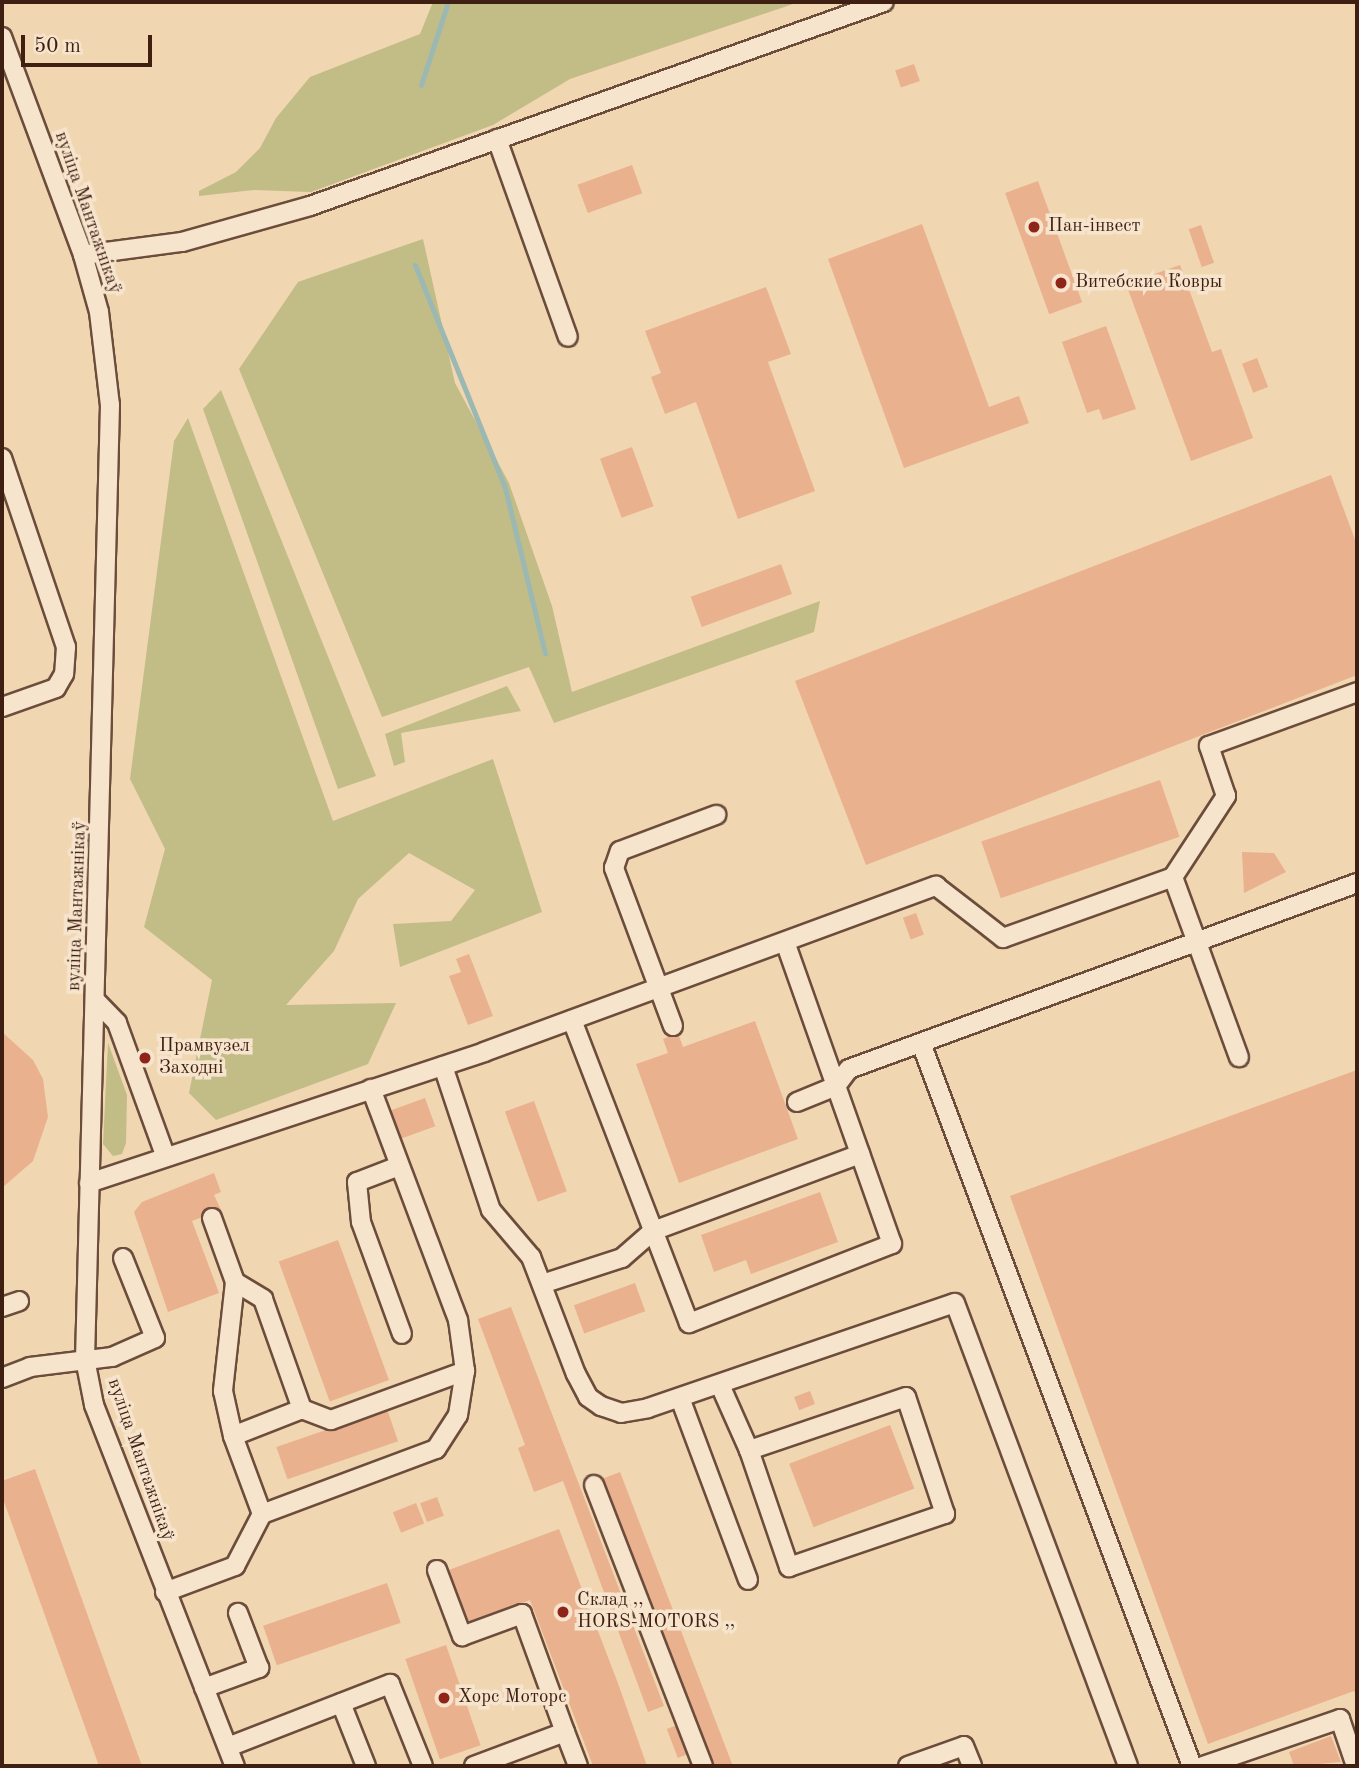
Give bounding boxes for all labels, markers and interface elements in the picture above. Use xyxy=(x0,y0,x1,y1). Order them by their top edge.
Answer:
scale bar xyxy=(24,21,156,65)
text: 50 m xyxy=(34,36,81,57)
street label: вуліца Мантажнікаў xyxy=(49,129,125,297)
place label: Пан-інвест xyxy=(1048,216,1140,238)
marker: Пан-інвест xyxy=(1026,219,1042,235)
place label: Витебские Ковры xyxy=(1075,272,1222,294)
marker: Витебские Ковры xyxy=(1053,275,1069,291)
street label: вуліца Мантажнікаў xyxy=(64,821,92,991)
place label: Прамвузел Заходні xyxy=(159,1036,250,1080)
marker: Прамвузел Заходні xyxy=(137,1050,153,1066)
street label: вуліца Мантажнікаў xyxy=(102,1376,178,1544)
place label: Склад ,, HORS-MOTORS ,, xyxy=(577,1590,735,1634)
marker: Склад ,, HORS-MOTORS ,, xyxy=(555,1604,571,1620)
place label: Хорс Моторс xyxy=(458,1687,566,1709)
marker: Хорс Моторс xyxy=(436,1690,452,1706)

